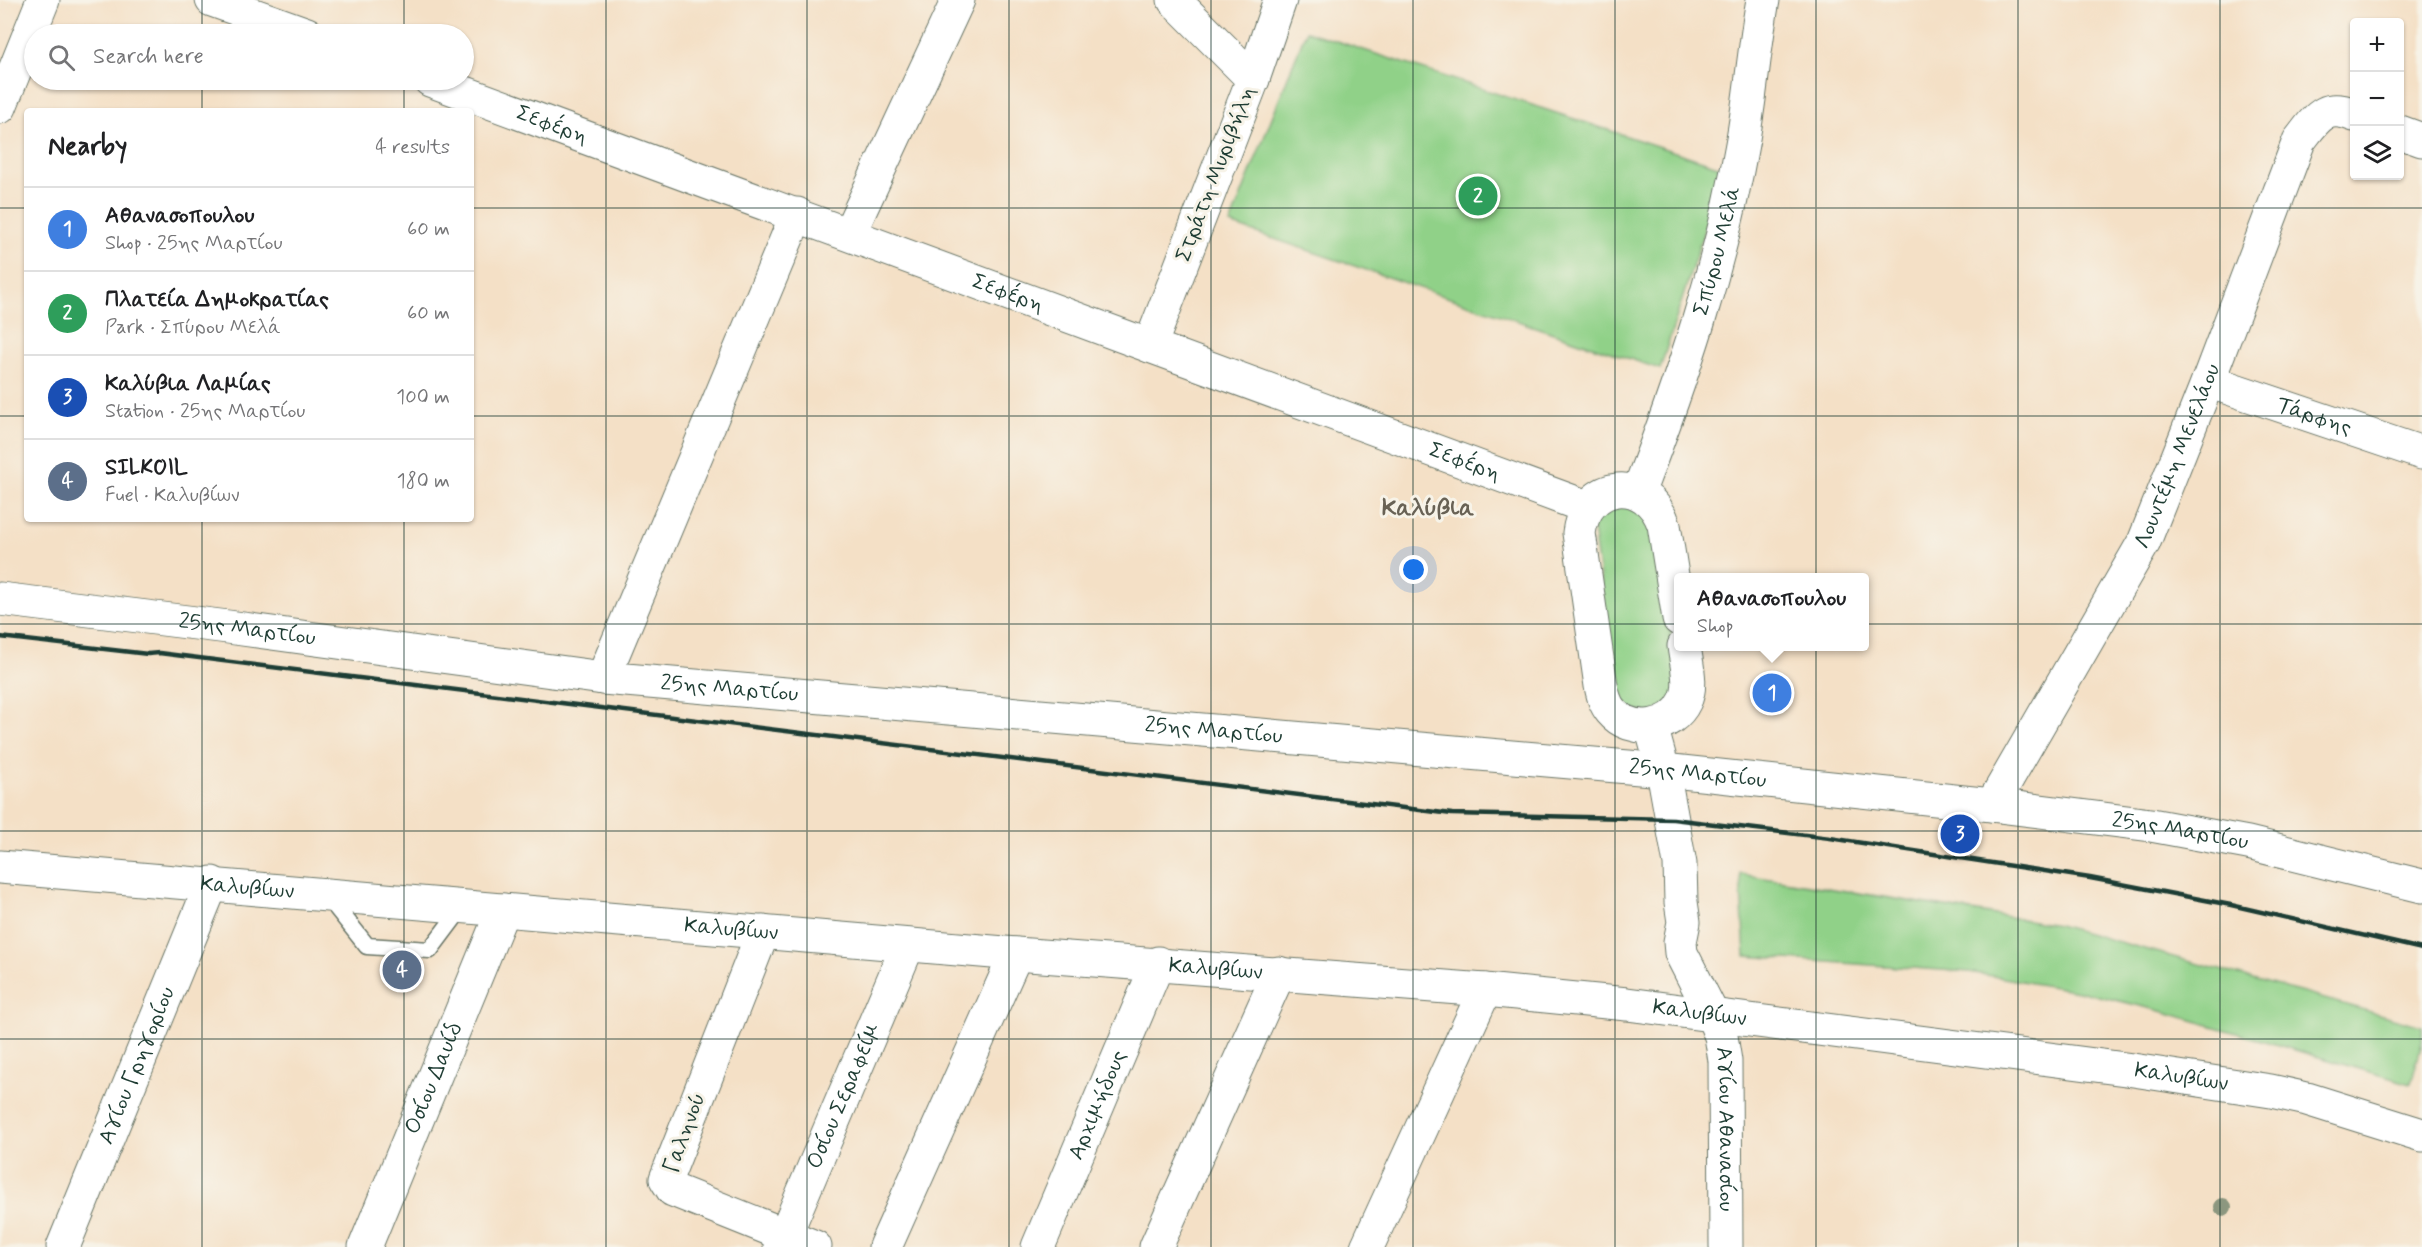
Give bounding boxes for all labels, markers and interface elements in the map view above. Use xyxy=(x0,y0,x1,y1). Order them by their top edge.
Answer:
map controls xyxy=(2350,18,2404,180)
button: + xyxy=(2350,18,2404,72)
search box xyxy=(24,24,474,90)
icon: search xyxy=(45,41,78,74)
text: Search here xyxy=(93,43,204,71)
button: − xyxy=(2350,72,2404,126)
street label: Στράτη Μυριβήλη xyxy=(1170,82,1262,266)
street label: Σεφέρη xyxy=(512,99,592,151)
button: layers xyxy=(2350,126,2404,180)
text: Nearby xyxy=(48,130,127,164)
text: 4 results xyxy=(375,134,450,161)
pin: 2 xyxy=(1458,174,1498,218)
street label: Σπύρου Μελά xyxy=(1687,184,1747,319)
text: Αθανασοπουλου xyxy=(105,202,254,230)
text: 1 xyxy=(63,216,72,243)
text: 60 m xyxy=(407,216,450,243)
text: Shop · 25ης Μαρτίου xyxy=(105,230,283,257)
street label: Σεφέρη xyxy=(968,267,1048,320)
text: Πλατεία Δημοκρατίας xyxy=(105,286,329,314)
text: 2 xyxy=(63,300,72,327)
text: 60 m xyxy=(407,300,450,327)
text: Park · Σπύρου Μελά xyxy=(105,314,281,341)
street label: Λουντέμη Μενελάου xyxy=(2129,360,2227,553)
text: Καλύβια Λαμίας xyxy=(105,370,271,398)
text: 3 xyxy=(63,384,72,411)
text: 100 m xyxy=(396,384,450,411)
street label: Τάρφης xyxy=(2273,391,2355,442)
text: Station · 25ης Μαρτίου xyxy=(105,398,305,425)
street label: Σεφέρη xyxy=(1425,436,1504,488)
text: SILKOIL xyxy=(105,454,188,482)
text: 4 xyxy=(62,468,73,495)
text: 180 m xyxy=(397,468,450,495)
text: Fuel · Καλυβίων xyxy=(105,482,240,509)
district label: Καλύβια xyxy=(1382,493,1474,524)
your location xyxy=(1399,555,1428,584)
popup xyxy=(1674,573,1869,651)
text: Αθανασοπουλου xyxy=(1697,585,1846,613)
street label: 25ης Μαρτίου xyxy=(177,607,317,653)
text: Shop xyxy=(1697,613,1734,640)
street label: 25ης Μαρτίου xyxy=(659,669,799,709)
pin: 1 xyxy=(1752,670,1792,716)
street label: 25ης Μαρτίου xyxy=(1144,711,1284,751)
street label: 25ης Μαρτίου xyxy=(1628,753,1768,795)
street label: 25ης Μαρτίου xyxy=(2110,806,2251,857)
pin: 3 xyxy=(1940,812,1980,856)
street label: Καλυβίων xyxy=(199,870,296,906)
street label: Καλυβίων xyxy=(683,912,780,948)
pin: 4 xyxy=(382,948,422,992)
street label: Καλυβίων xyxy=(1168,952,1264,987)
street label: Αγίου Γρηγορίου xyxy=(92,983,182,1149)
street label: Καλυβίων xyxy=(1651,993,1748,1033)
street label: Οσίου Δαυίδ xyxy=(399,1019,469,1139)
street label: Οσίου Σεραφείμ xyxy=(801,1019,887,1173)
street label: Αγίου Αθανασίου xyxy=(1709,1044,1740,1212)
street label: Αρχιμήδους xyxy=(1062,1046,1133,1164)
street label: Καλυβίων xyxy=(2133,1056,2230,1098)
street label: Γαληνού xyxy=(658,1089,712,1177)

